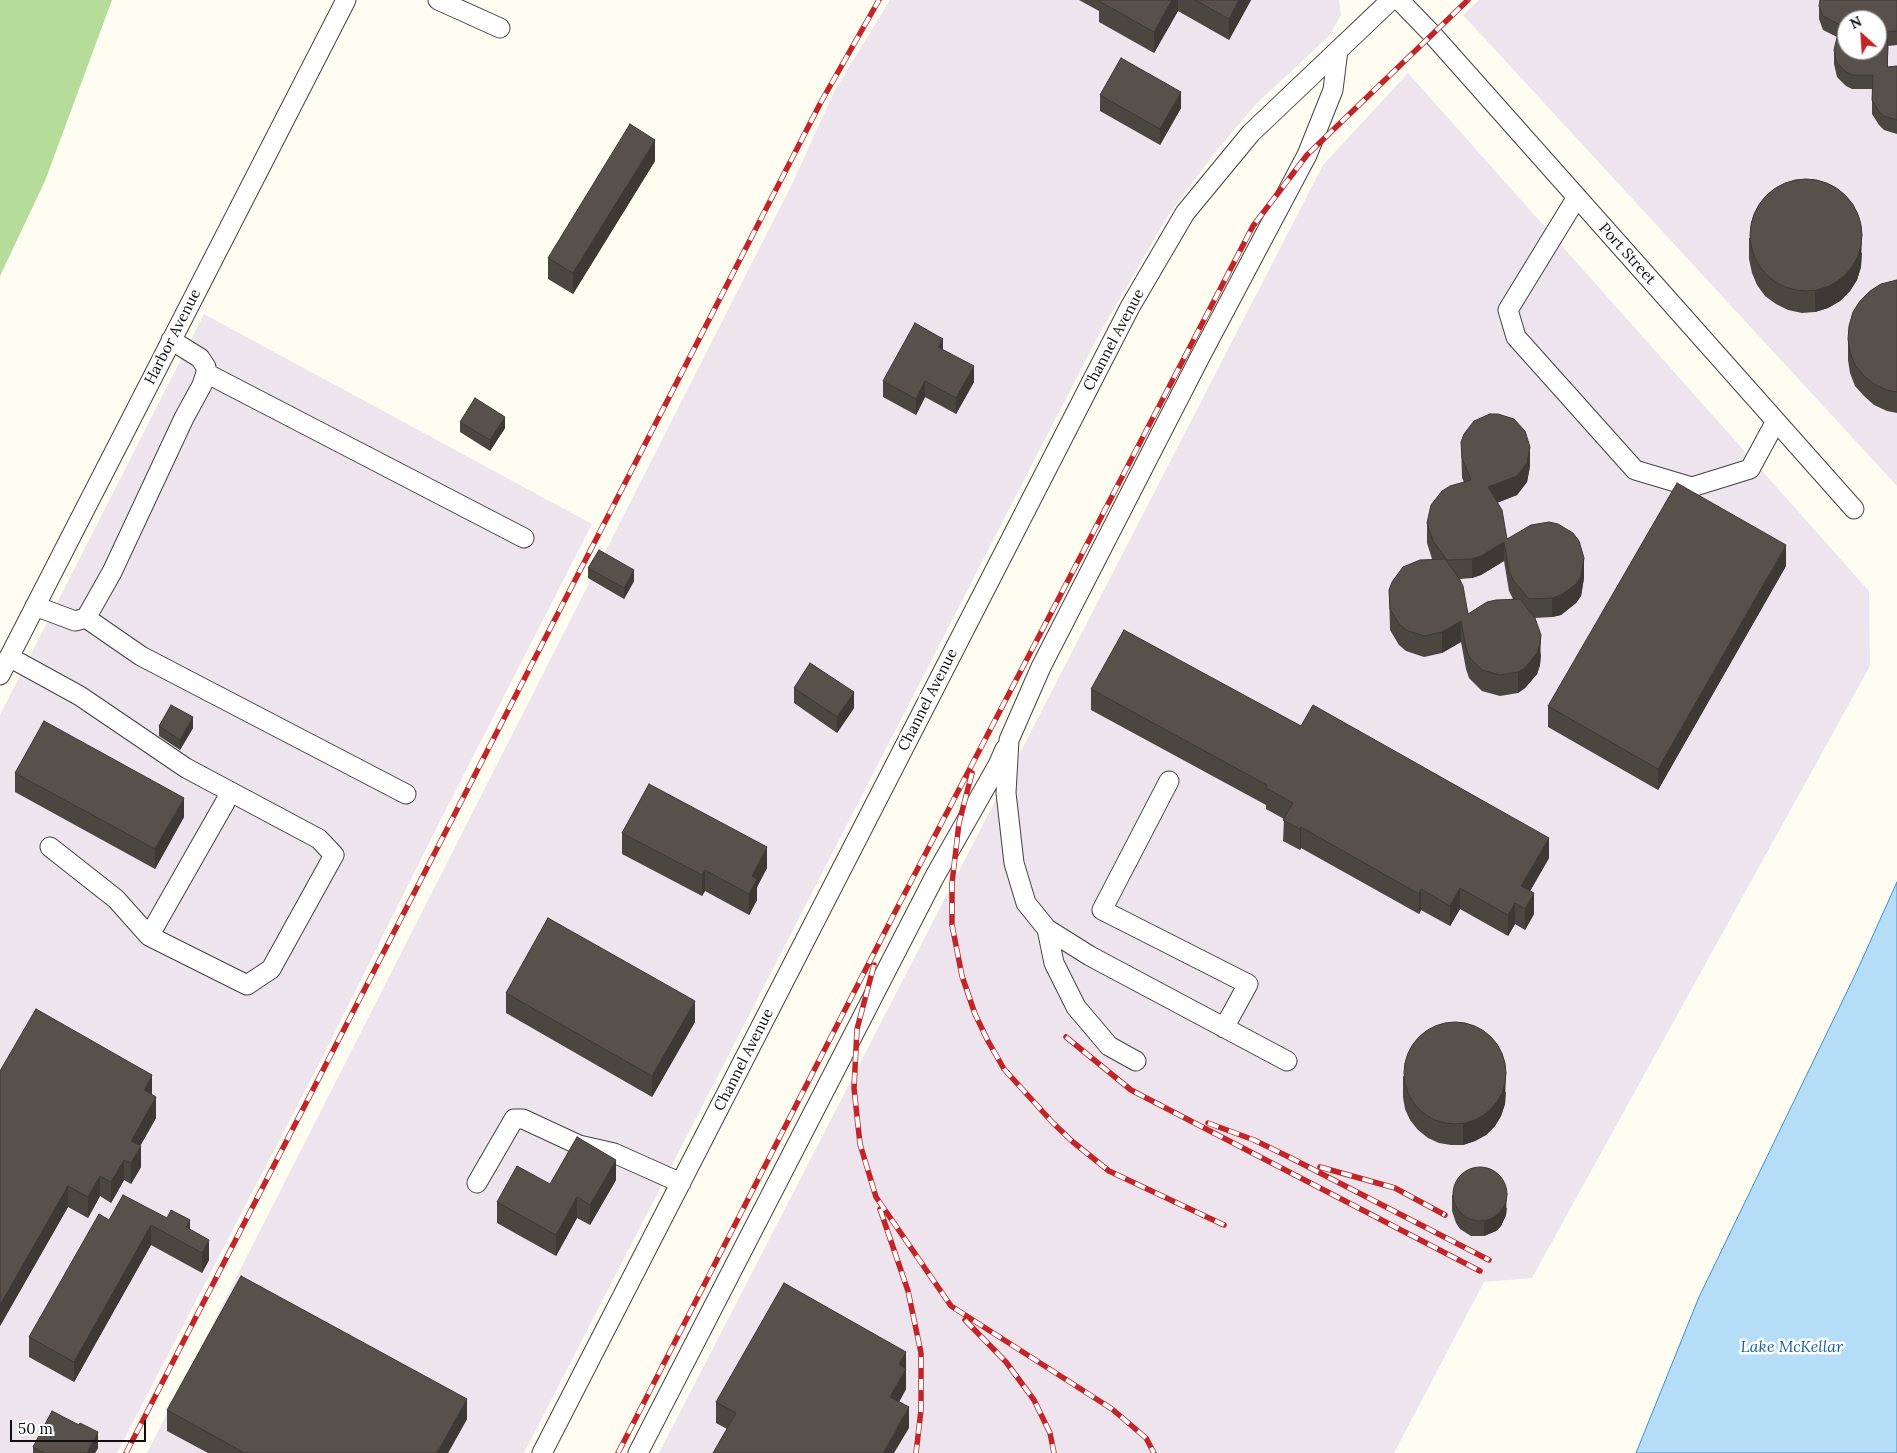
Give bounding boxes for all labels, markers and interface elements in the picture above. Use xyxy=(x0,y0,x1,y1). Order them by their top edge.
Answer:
north arrow xyxy=(1837,10,1887,60)
text: N xyxy=(1847,12,1865,33)
street label: Port Street xyxy=(1595,220,1659,288)
street label: Harbor Avenue xyxy=(141,286,205,388)
street label: Channel Avenue xyxy=(1080,286,1148,394)
street label: Channel Avenue xyxy=(894,646,962,754)
street label: Channel Avenue xyxy=(710,1006,778,1114)
water label: Lake McKellar xyxy=(1741,1337,1843,1357)
scale bar xyxy=(12,1410,149,1442)
text: 50 m xyxy=(18,1419,53,1438)

